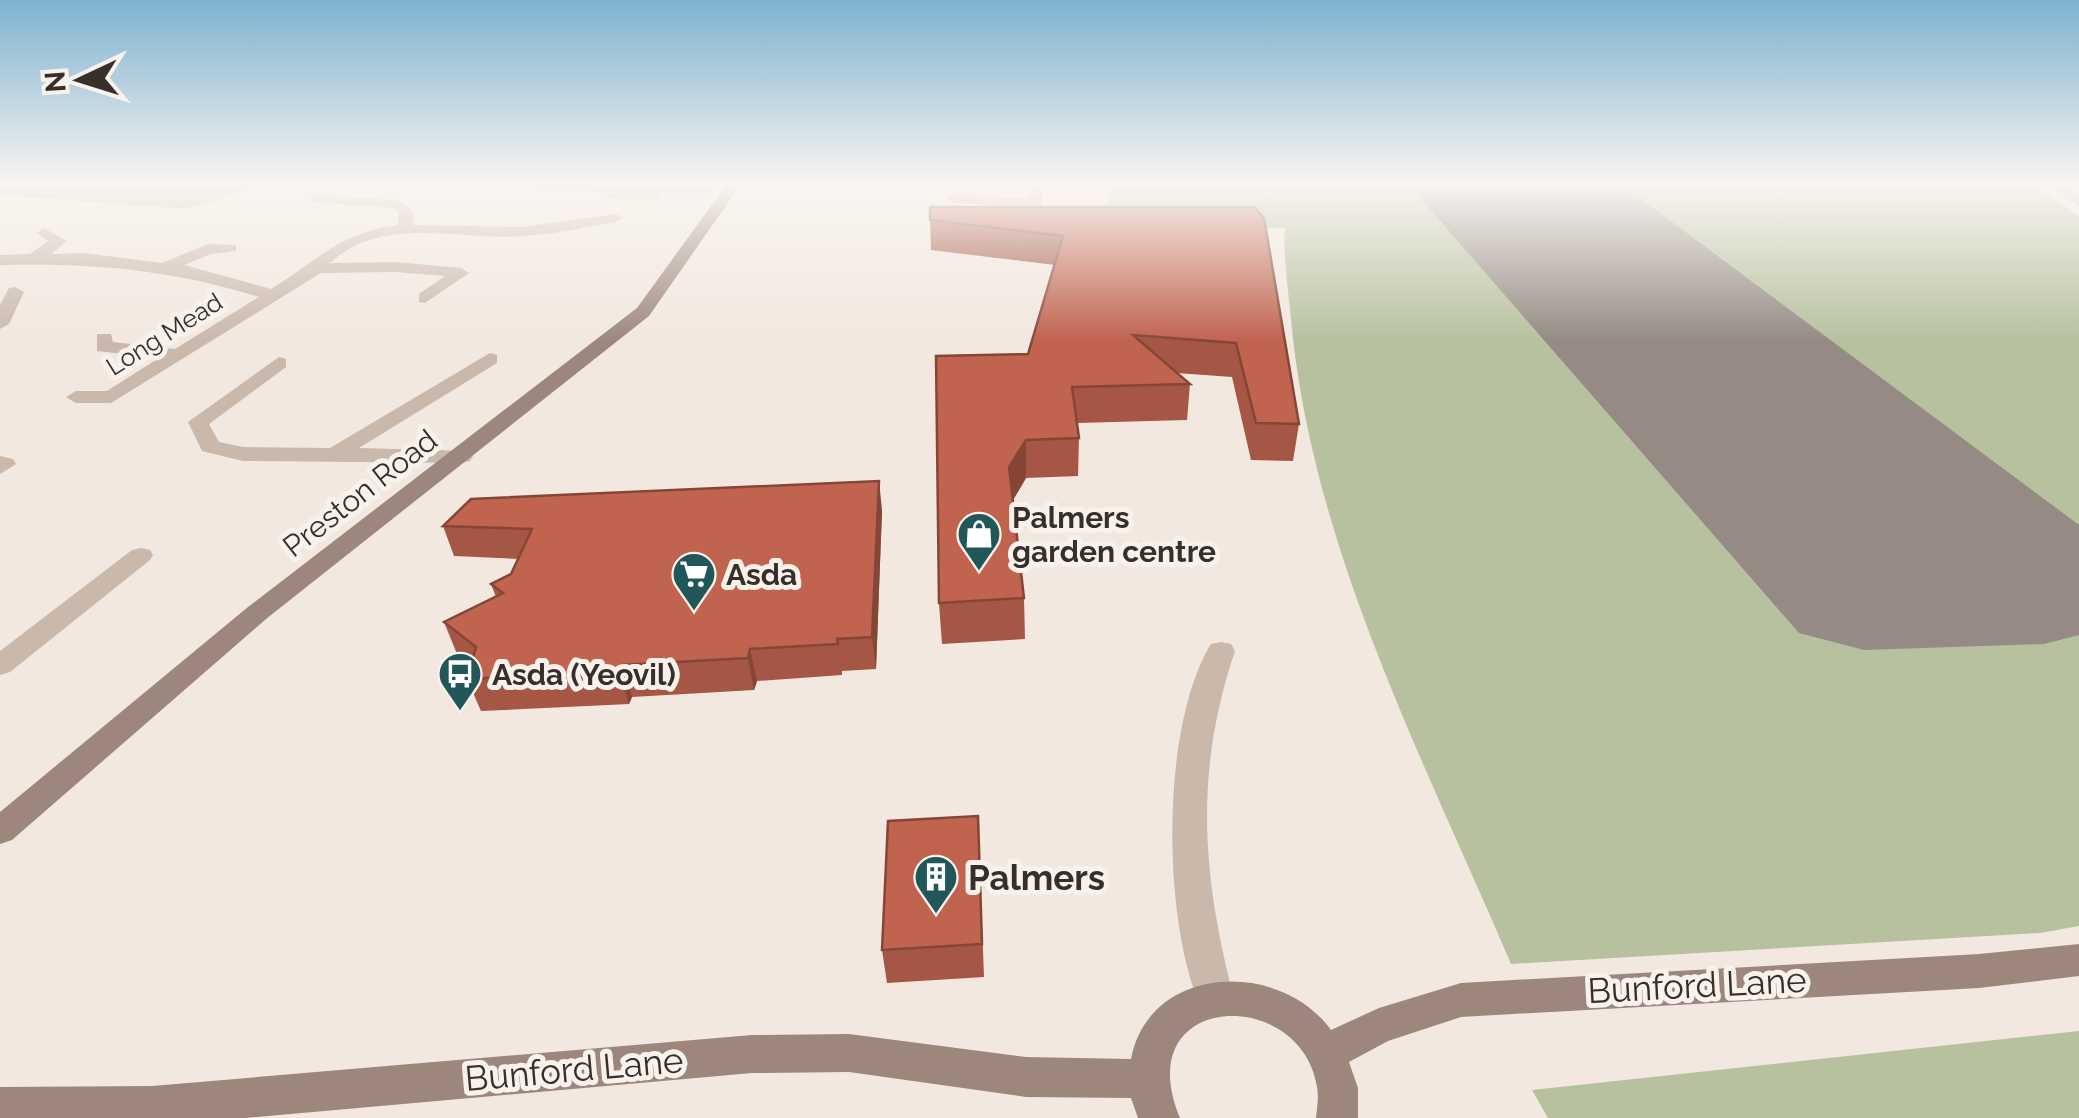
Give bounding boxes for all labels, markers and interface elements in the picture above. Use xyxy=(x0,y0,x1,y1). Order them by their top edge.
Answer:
north arrow xyxy=(30,30,130,130)
text: N xyxy=(38,70,73,94)
street label: Long Mead xyxy=(100,287,228,381)
street label: Preston Road xyxy=(276,422,444,564)
place label: Palmers garden centre xyxy=(1012,500,1216,569)
shop icon: Palmers garden centre xyxy=(956,511,1002,572)
supermarket icon: Asda xyxy=(671,551,717,612)
place label: Asda xyxy=(726,557,797,592)
bus stop icon: Asda (Yeovil) xyxy=(437,651,483,712)
place label: Asda (Yeovil) xyxy=(492,657,676,692)
building icon: Palmers xyxy=(913,854,959,915)
place label: Palmers xyxy=(968,857,1105,898)
street label: Bunford Lane xyxy=(1587,959,1807,1011)
street label: Bunford Lane xyxy=(463,1039,685,1099)

